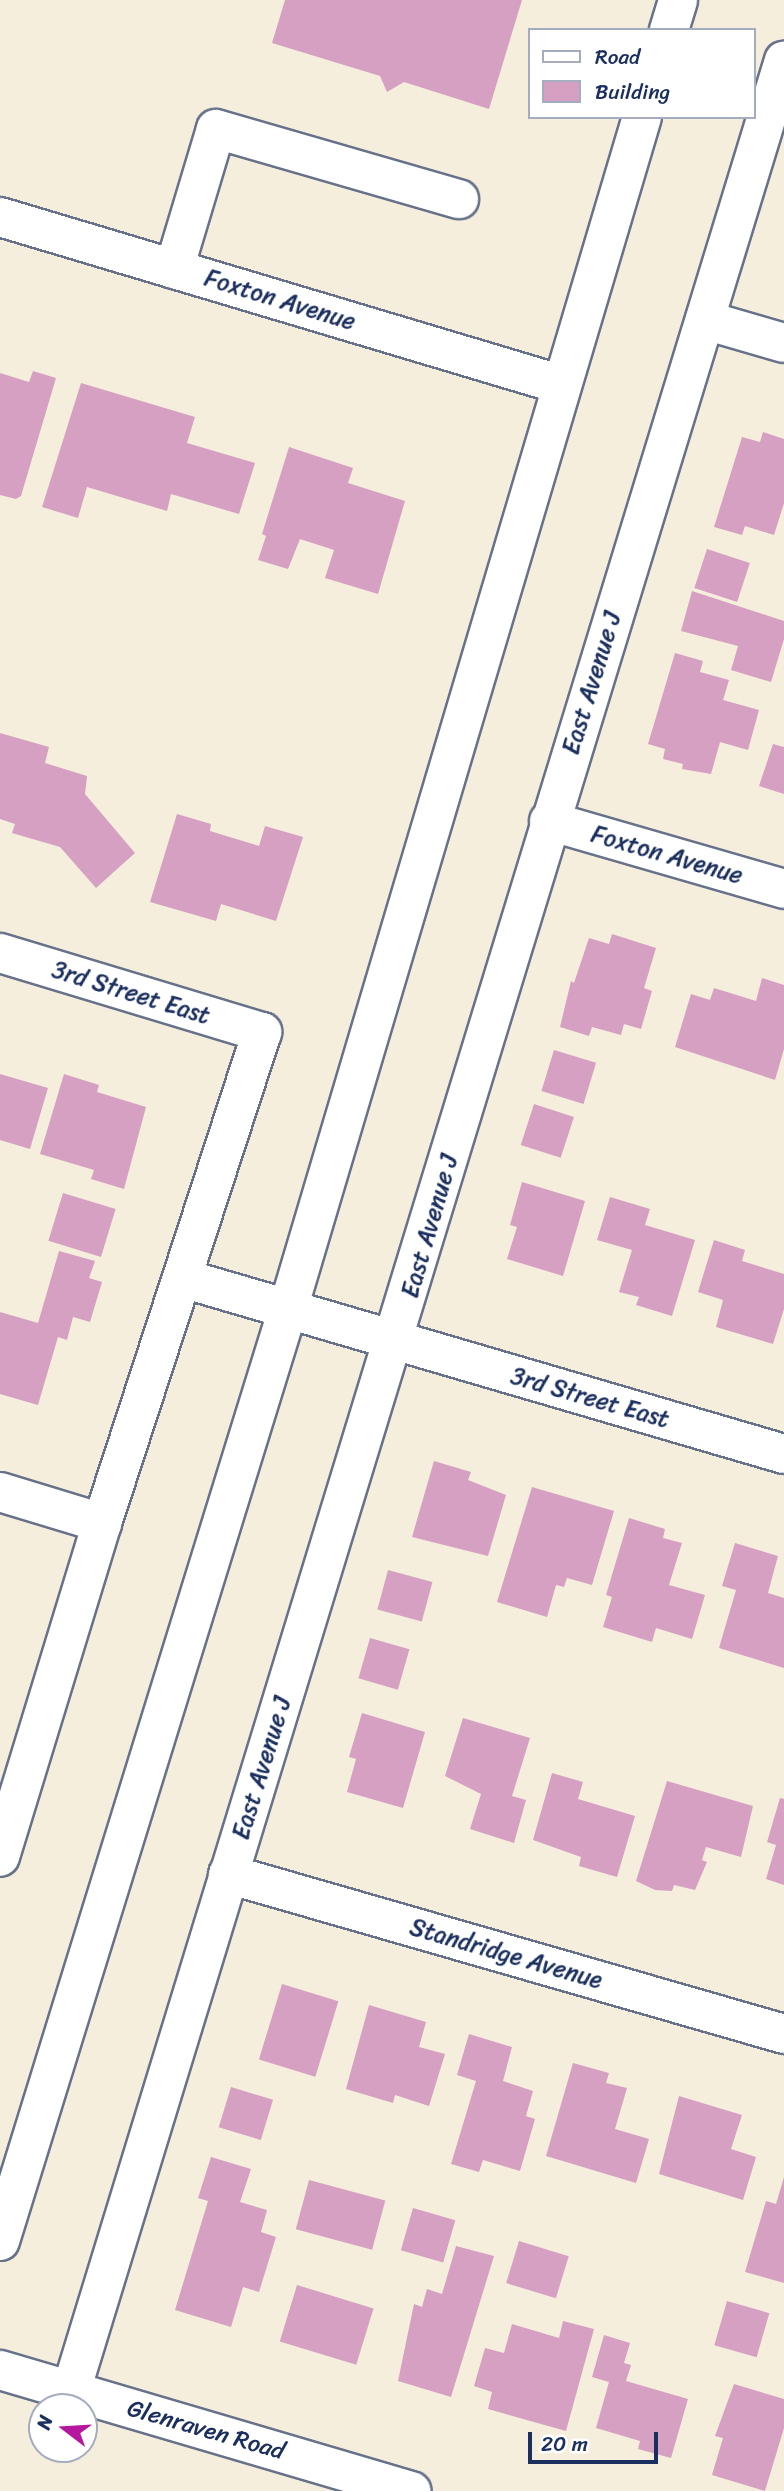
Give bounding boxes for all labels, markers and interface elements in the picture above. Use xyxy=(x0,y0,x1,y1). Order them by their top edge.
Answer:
legend xyxy=(528,28,756,119)
text: Road xyxy=(595,38,640,76)
text: Building xyxy=(595,73,670,111)
street label: Foxton Avenue xyxy=(201,263,359,337)
street label: East Avenue J xyxy=(557,608,627,758)
street label: Foxton Avenue xyxy=(588,820,746,890)
street label: 3rd Street East xyxy=(48,955,214,1031)
street label: East Avenue J xyxy=(396,1151,464,1301)
street label: 3rd Street East xyxy=(507,1361,673,1435)
street label: East Avenue J xyxy=(227,1693,297,1843)
street label: Standridge Avenue xyxy=(406,1913,606,1995)
north arrow xyxy=(28,2393,98,2463)
street label: Glenraven Road xyxy=(124,2394,288,2466)
text: N xyxy=(27,2411,62,2433)
scale bar xyxy=(532,2418,662,2462)
text: 20 m xyxy=(541,2425,588,2463)

